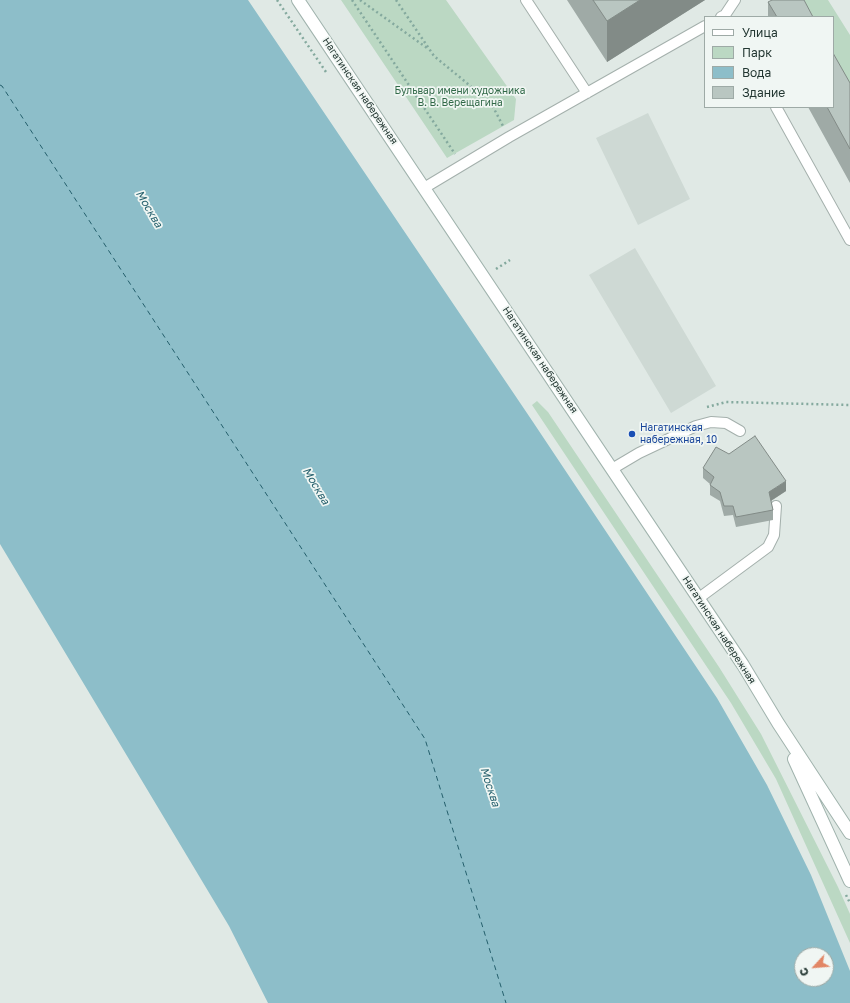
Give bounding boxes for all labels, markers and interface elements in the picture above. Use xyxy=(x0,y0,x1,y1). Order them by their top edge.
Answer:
legend xyxy=(704,16,834,108)
text: Улица xyxy=(742,25,778,40)
street label: Нагатинская набережная xyxy=(320,35,400,147)
text: Парк xyxy=(742,45,772,60)
text: Вода xyxy=(742,65,771,80)
park label: Бульвар имени художника В. В. Верещагина xyxy=(395,85,525,108)
text: Здание xyxy=(742,85,785,100)
water label: Москва xyxy=(133,188,165,230)
street label: Нагатинская набережная xyxy=(500,304,580,416)
place label: Нагатинская набережная, 10 xyxy=(640,422,717,446)
marker: Нагатинская набережная, 10 xyxy=(627,429,637,439)
water label: Москва xyxy=(300,465,332,507)
street label: Нагатинская набережная xyxy=(680,574,758,686)
water label: Москва xyxy=(477,766,503,808)
north arrow xyxy=(794,947,834,987)
text: С xyxy=(796,966,811,978)

